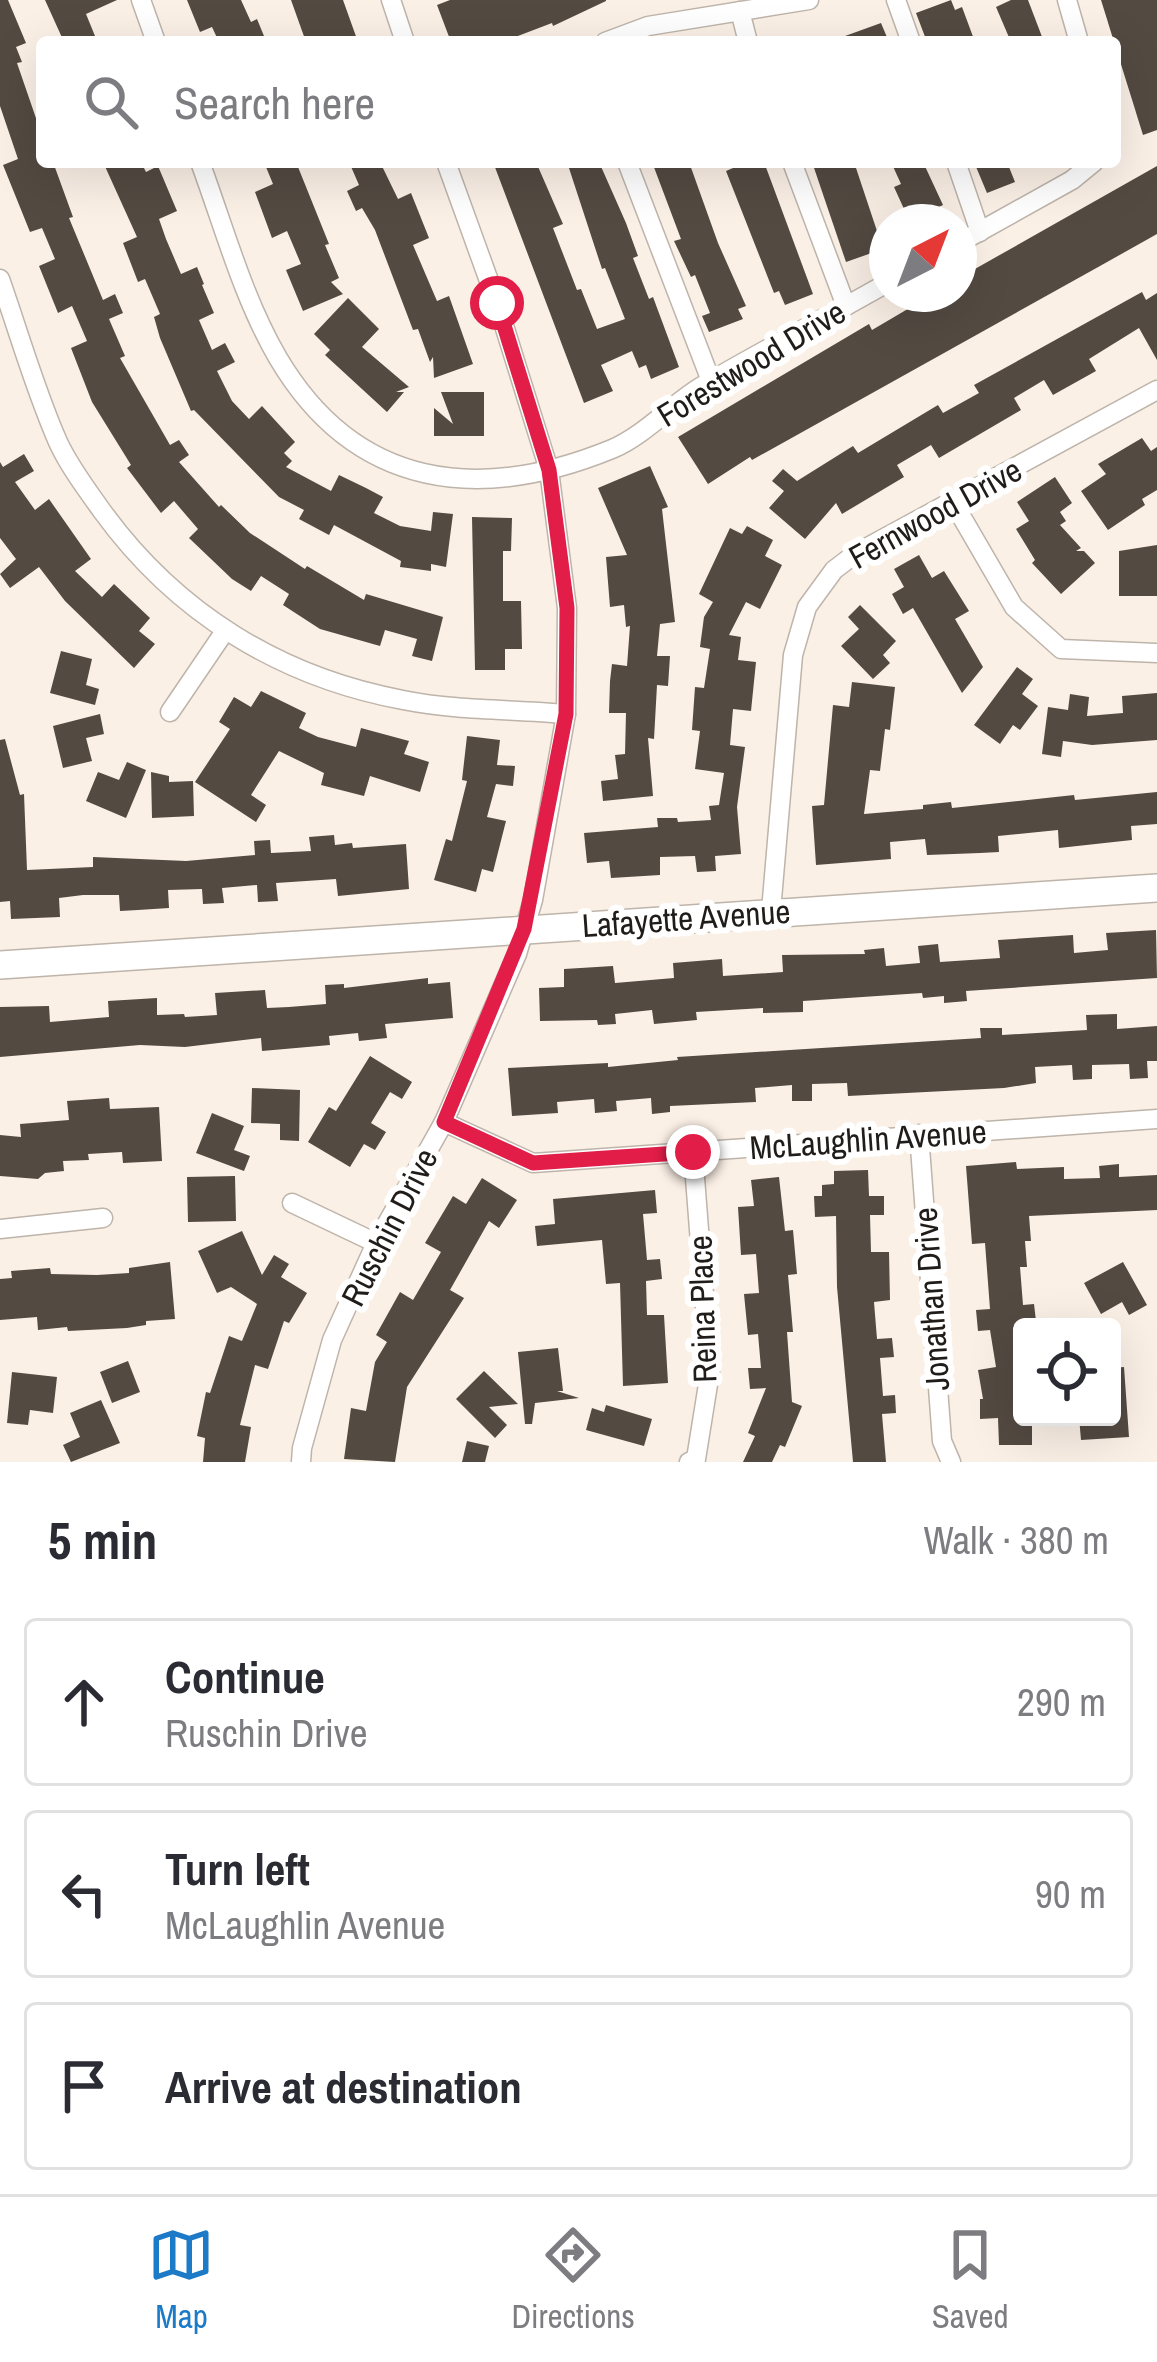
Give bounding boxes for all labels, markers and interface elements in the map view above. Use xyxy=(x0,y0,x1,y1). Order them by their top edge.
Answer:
search box xyxy=(36,36,1121,168)
icon: search xyxy=(78,69,144,135)
text: Search here xyxy=(174,72,375,133)
north arrow xyxy=(869,204,977,312)
route start xyxy=(470,276,524,330)
street label: Forestwood Drive xyxy=(649,289,853,437)
street label: Fernwood Drive xyxy=(841,447,1029,579)
street label: Lafayette Avenue xyxy=(580,889,792,947)
street label: McLaughlin Avenue xyxy=(748,1109,988,1169)
route end xyxy=(666,1125,720,1179)
street label: Ruschin Drive xyxy=(330,1141,448,1313)
street label: Jonathan Drive xyxy=(903,1206,959,1392)
street label: Reina Place xyxy=(677,1235,727,1383)
map controls xyxy=(1013,1318,1121,1426)
button: locate xyxy=(1013,1318,1121,1426)
text: 5 min xyxy=(48,1506,157,1575)
text: Walk · 380 m xyxy=(924,1514,1109,1566)
text: Continue xyxy=(165,1646,325,1707)
icon: ahead xyxy=(51,1669,117,1735)
text: 290 m xyxy=(1017,1676,1106,1728)
text: Ruschin Drive xyxy=(165,1707,368,1759)
text: Turn left xyxy=(165,1838,310,1899)
icon: left xyxy=(51,1861,117,1927)
text: 90 m xyxy=(1035,1868,1106,1920)
text: McLaughlin Avenue xyxy=(165,1899,445,1951)
icon: arrive xyxy=(51,2053,117,2119)
text: Arrive at destination xyxy=(165,2056,522,2117)
tab: Map xyxy=(148,2222,214,2338)
tab: Directions xyxy=(511,2222,635,2338)
tab: Saved xyxy=(932,2222,1008,2338)

